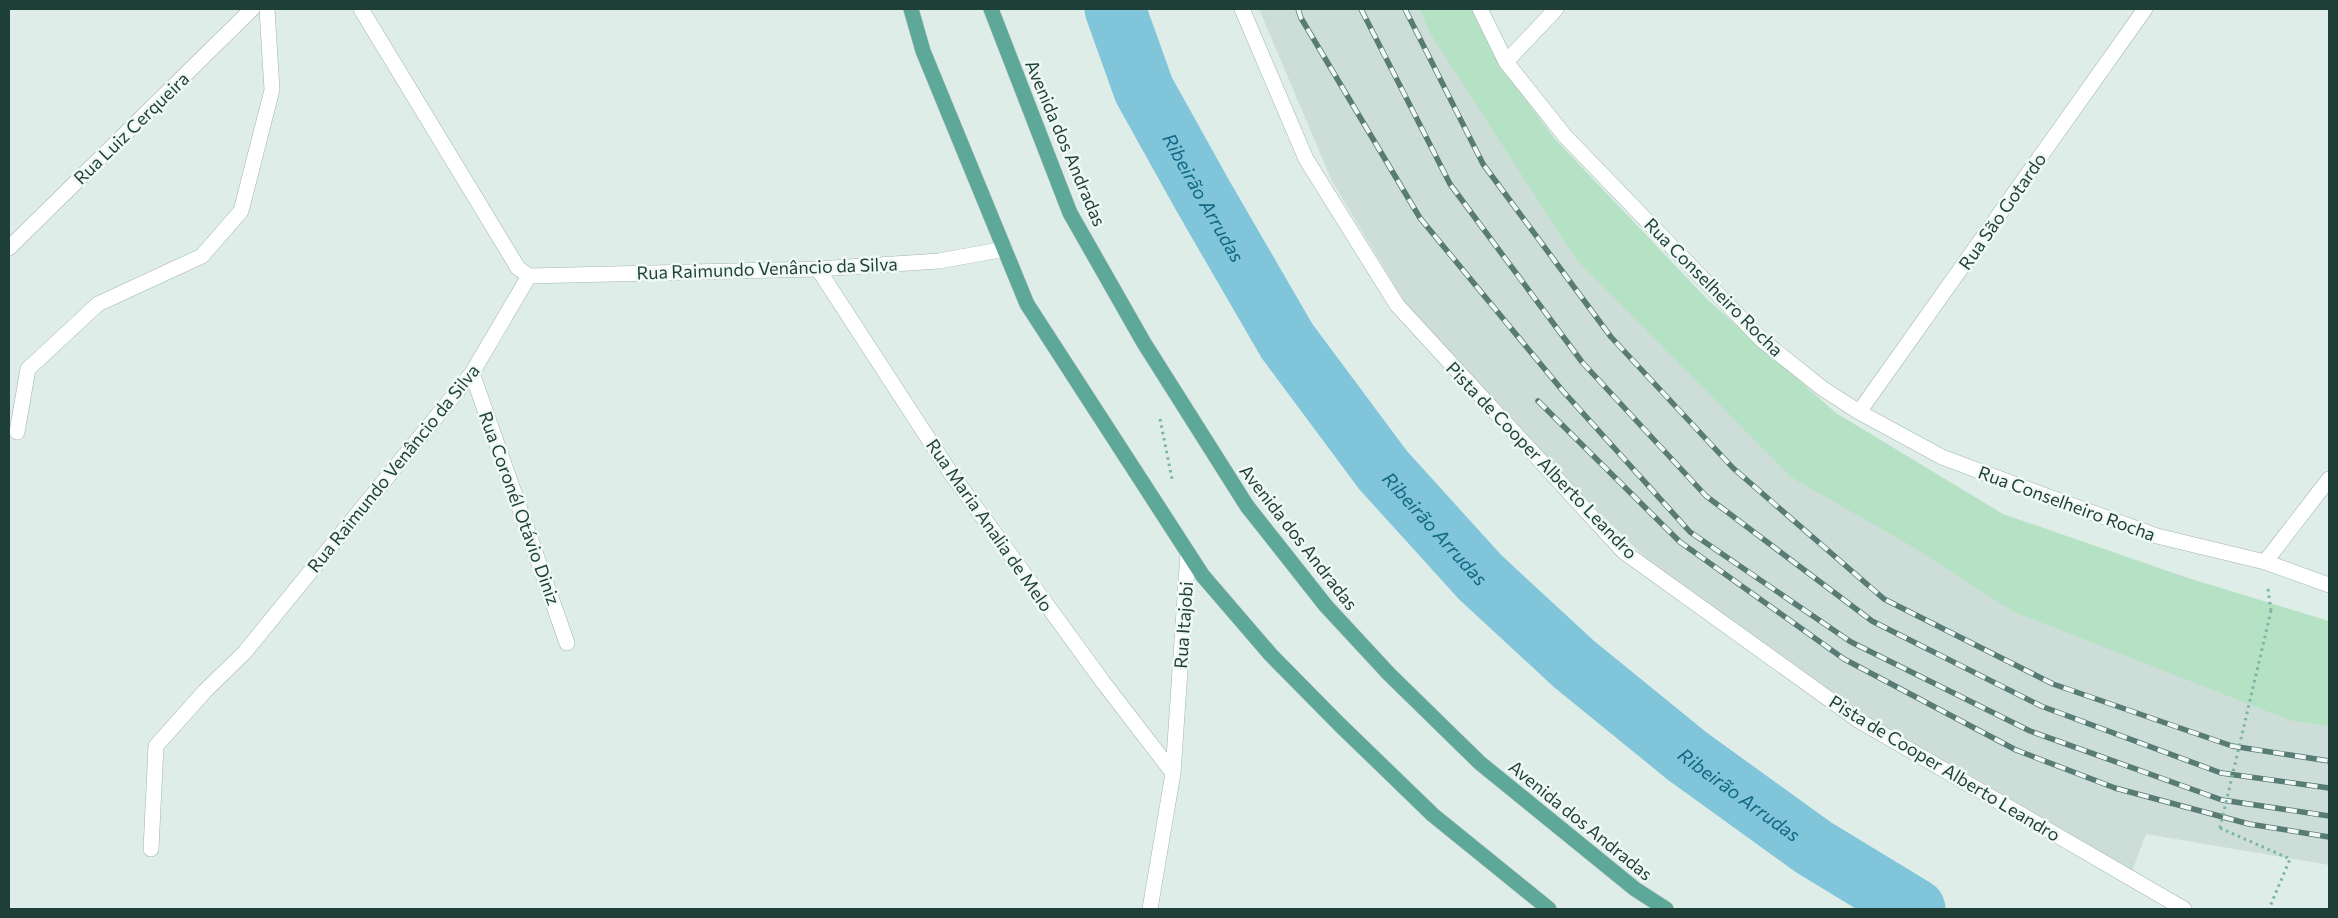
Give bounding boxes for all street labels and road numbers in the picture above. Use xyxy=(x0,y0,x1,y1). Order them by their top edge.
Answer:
street label: Avenida dos Andradas xyxy=(1021,57,1111,229)
street label: Rua Luiz Cerqueira xyxy=(69,67,193,189)
street label: Rua São Gotardo xyxy=(1954,148,2050,274)
street label: Rua Conselheiro Rocha xyxy=(1640,213,1788,361)
street label: Rua Raimundo Venâncio da Silva xyxy=(636,252,898,284)
street label: Pista de Cooper Alberto Leandro xyxy=(1442,357,1642,563)
street label: Rua Raimundo Venâncio da Silva xyxy=(302,360,484,576)
street label: Rua Coronél Otávio Diniz xyxy=(475,408,565,608)
street label: Rua Maria Analia de Melo xyxy=(922,434,1058,616)
street label: Avenida dos Andradas xyxy=(1235,460,1363,614)
street label: Rua Conselheiro Rocha xyxy=(1975,461,2159,545)
street label: Rua Itajobi xyxy=(1169,581,1197,669)
street label: Pista de Cooper Alberto Leandro xyxy=(1825,690,2065,846)
street label: Avenida dos Andradas xyxy=(1505,755,1657,885)

